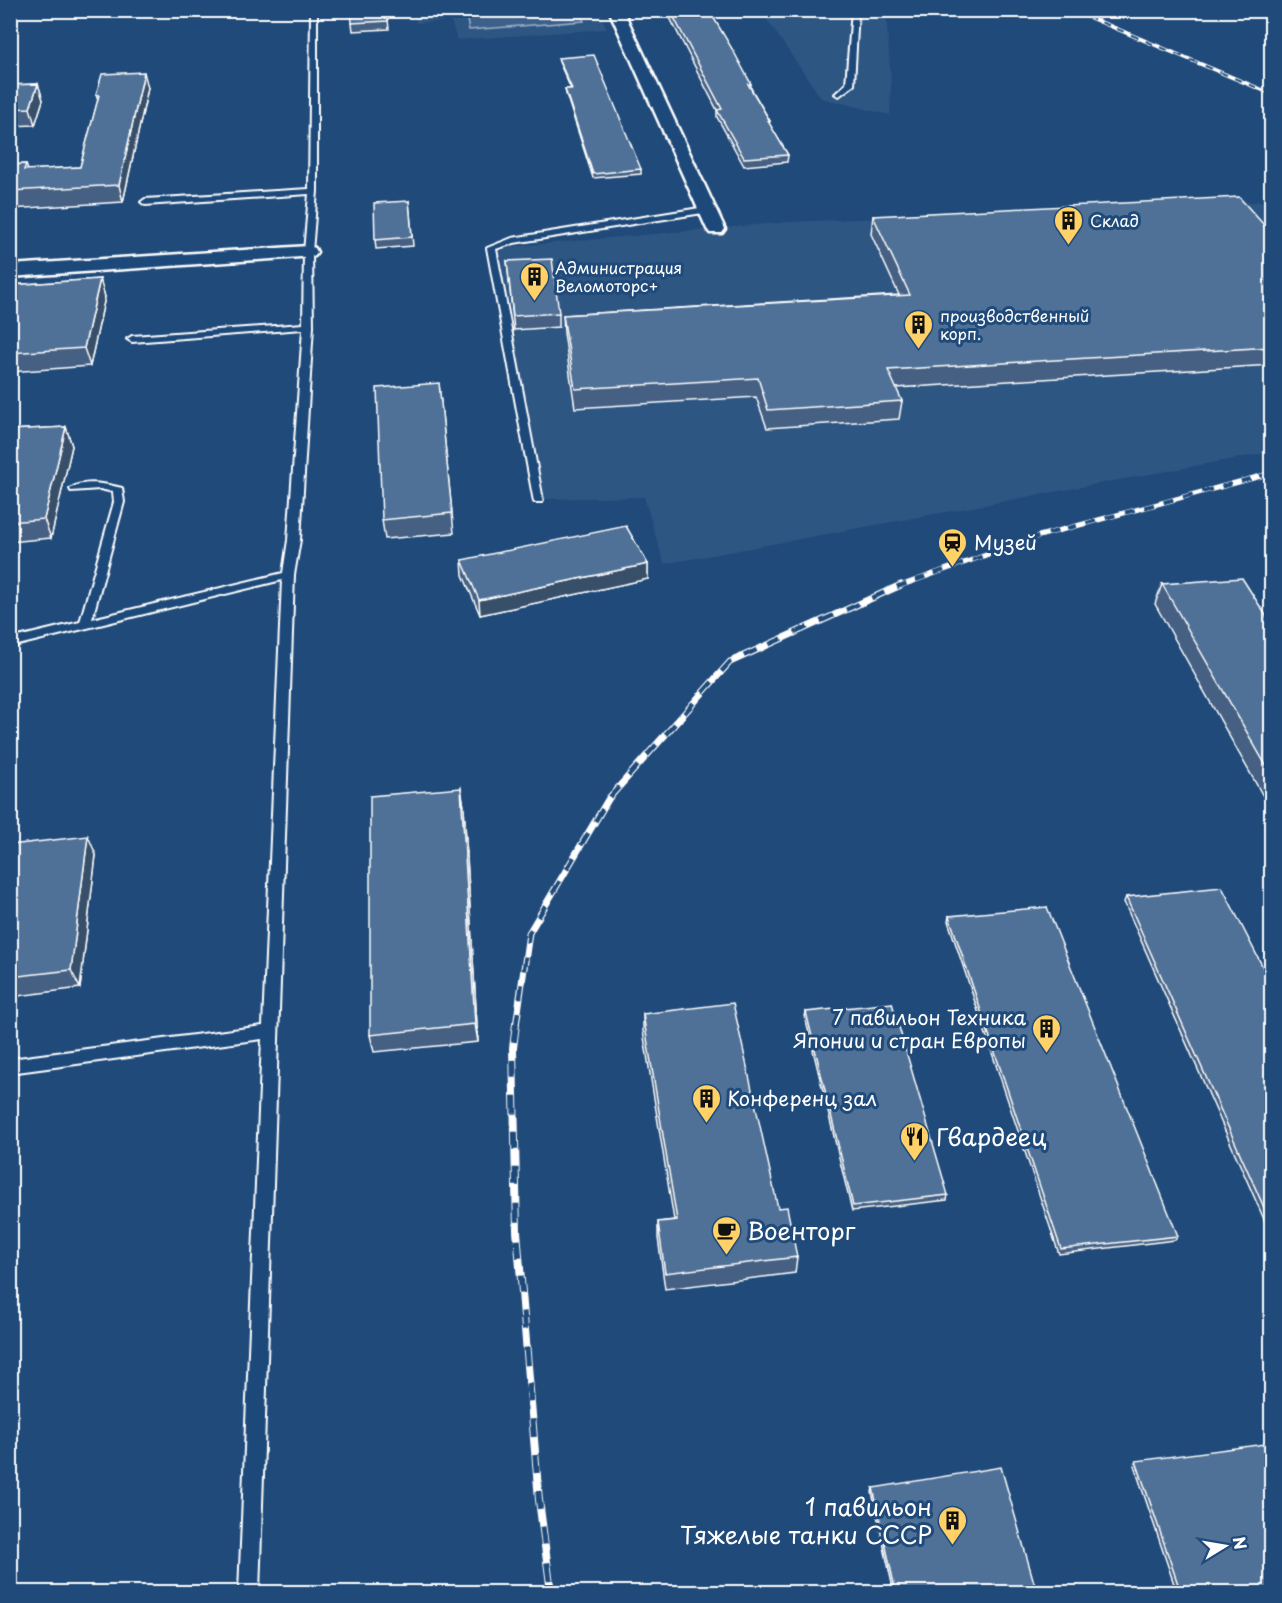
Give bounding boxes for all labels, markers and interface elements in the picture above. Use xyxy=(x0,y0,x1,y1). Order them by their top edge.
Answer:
building icon: Склад xyxy=(1053,204,1085,246)
place label: Склад xyxy=(1090,208,1139,232)
place label: Администрация Веломоторс+ xyxy=(555,255,682,297)
building icon: Администрация Веломоторс+ xyxy=(518,260,550,302)
place label: производственный корп. xyxy=(940,303,1089,345)
building icon: производственный корп. xyxy=(903,308,935,350)
station icon: Музей xyxy=(937,526,969,568)
place label: Музей xyxy=(974,527,1037,557)
place label: 7 павильон Техника Японии и стран Европы xyxy=(793,1002,1026,1055)
building icon: 7 павильон Техника Японии и стран Европы xyxy=(1031,1012,1063,1054)
building icon: Конференц зал xyxy=(690,1082,722,1124)
place label: Конференц зал xyxy=(727,1083,877,1113)
place label: Гвардеец xyxy=(936,1118,1047,1154)
restaurant icon: Гвардеец xyxy=(899,1120,931,1162)
place label: Военторг xyxy=(747,1212,856,1248)
cafe icon: Военторг xyxy=(710,1214,742,1256)
place label: 1 павильон Тяжелые танки СССР xyxy=(680,1488,932,1552)
building icon: 1 павильон Тяжелые танки СССР xyxy=(937,1504,969,1546)
north arrow xyxy=(1195,1516,1255,1576)
text: N xyxy=(1228,1534,1254,1551)

